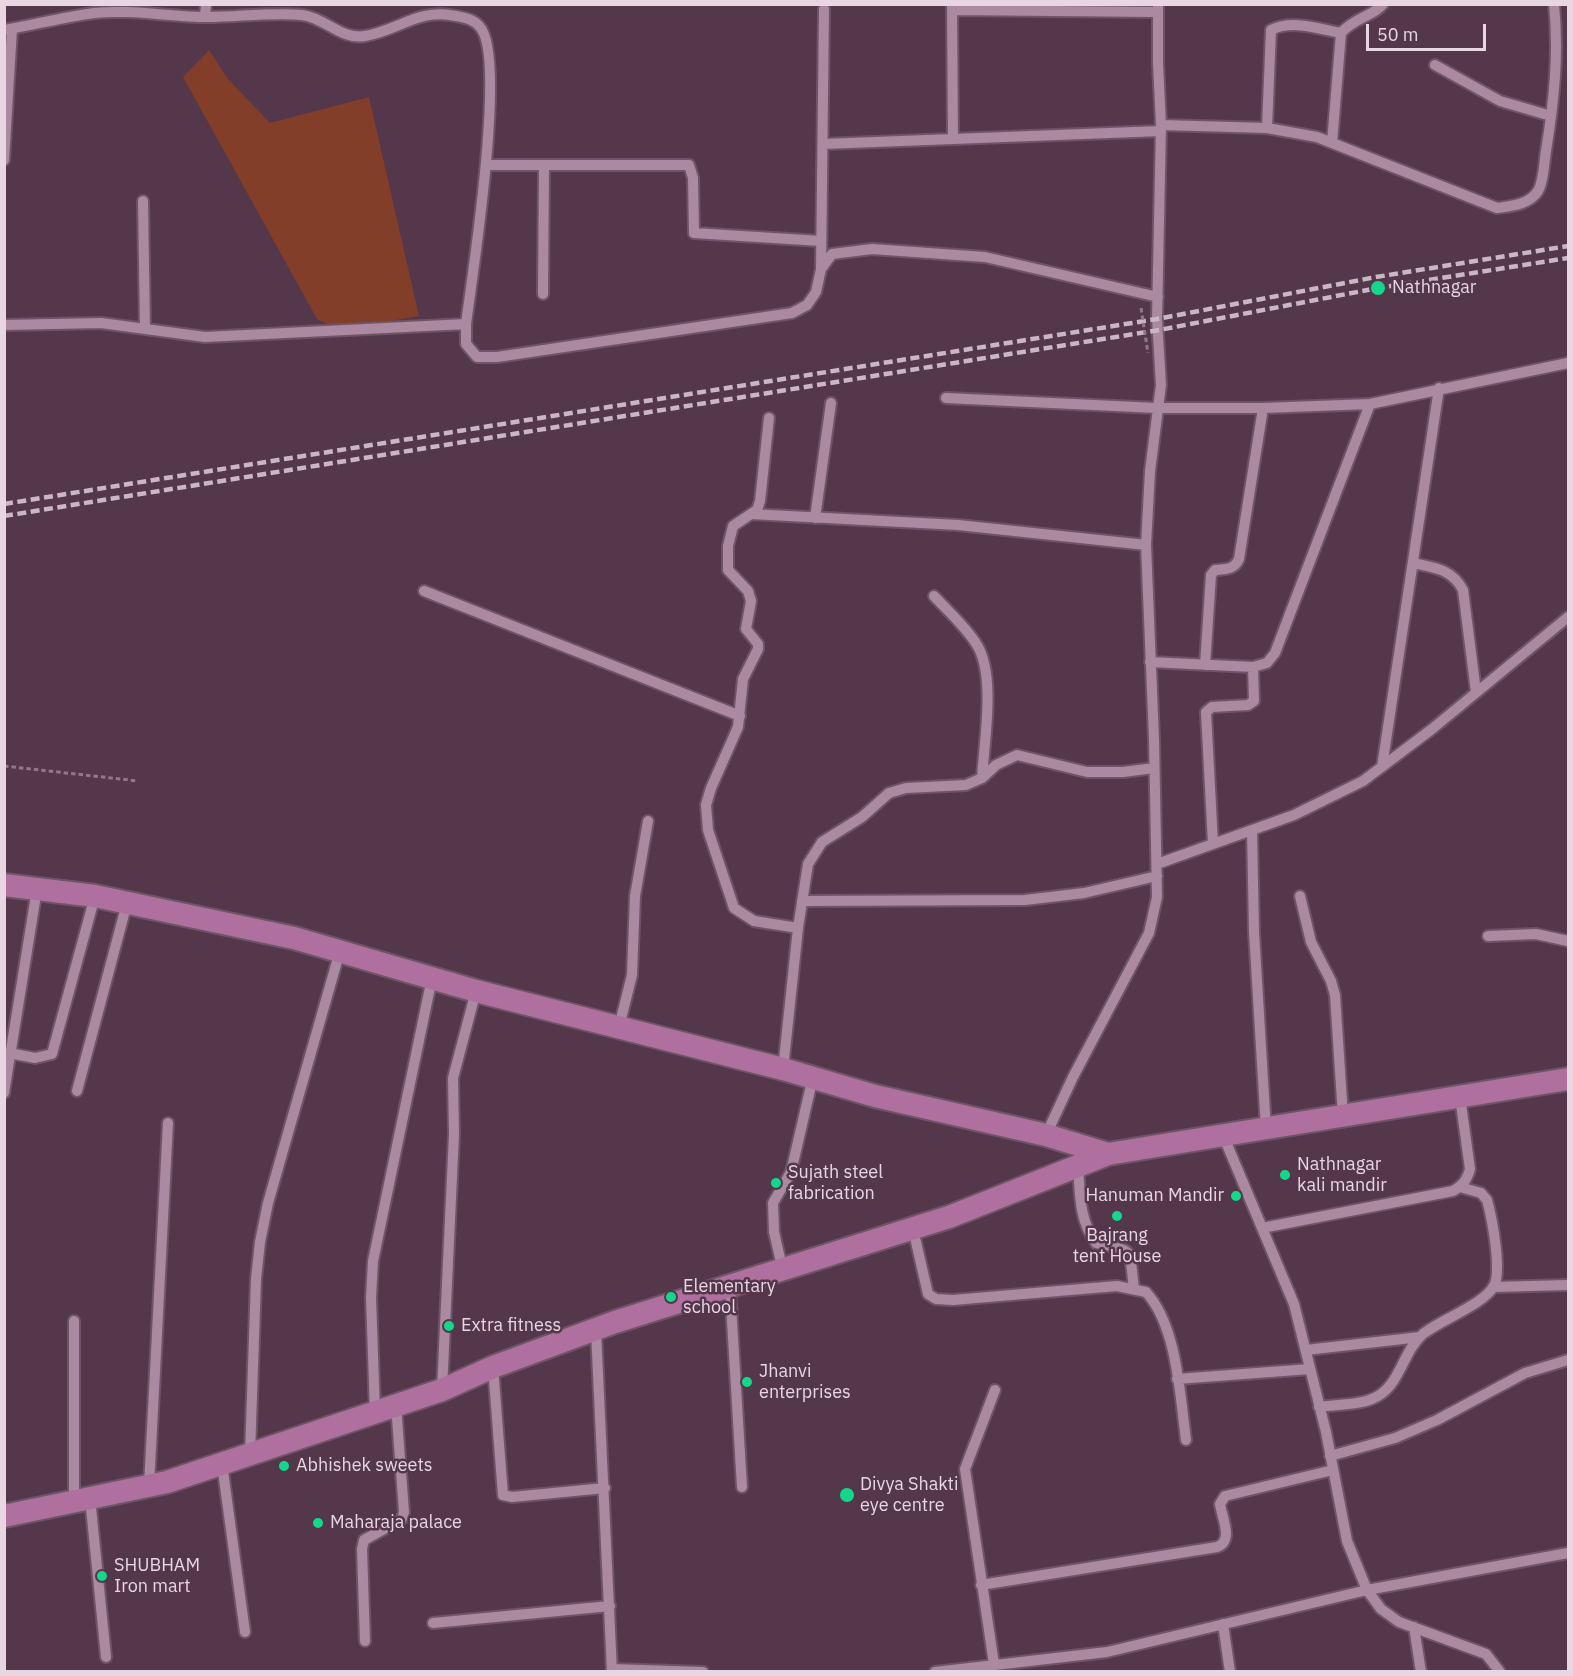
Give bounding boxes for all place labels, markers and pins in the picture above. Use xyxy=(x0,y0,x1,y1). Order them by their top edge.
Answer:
place label: Nathnagar xyxy=(1392,277,1476,299)
marker: Nathnagar xyxy=(1369,279,1387,297)
place label: Nathnagar kali mandir xyxy=(1297,1154,1387,1196)
place label: Sujath steel fabrication xyxy=(788,1162,883,1204)
marker: Nathnagar kali mandir xyxy=(1278,1168,1292,1182)
marker: Sujath steel fabrication xyxy=(769,1176,783,1190)
place label: Hanuman Mandir xyxy=(1085,1185,1224,1207)
marker: Hanuman Mandir xyxy=(1229,1189,1243,1203)
marker: Bajrang tent House xyxy=(1110,1209,1124,1223)
place label: Bajrang tent House xyxy=(1073,1225,1161,1268)
place label: Elementary school xyxy=(683,1276,776,1318)
marker: Elementary school xyxy=(664,1290,678,1304)
place label: Extra fitness xyxy=(461,1315,561,1337)
marker: Extra fitness xyxy=(442,1319,456,1333)
place label: Jhanvi enterprises xyxy=(759,1361,851,1404)
marker: Jhanvi enterprises xyxy=(740,1375,754,1389)
place label: Abhishek sweets xyxy=(296,1455,432,1477)
marker: Abhishek sweets xyxy=(277,1459,291,1473)
place label: Divya Shakti eye centre xyxy=(860,1474,958,1516)
marker: Divya Shakti eye centre xyxy=(838,1486,856,1504)
place label: Maharaja palace xyxy=(330,1512,462,1534)
marker: Maharaja palace xyxy=(311,1516,325,1530)
place label: SHUBHAM Iron mart xyxy=(114,1555,200,1598)
marker: SHUBHAM Iron mart xyxy=(95,1569,109,1583)

